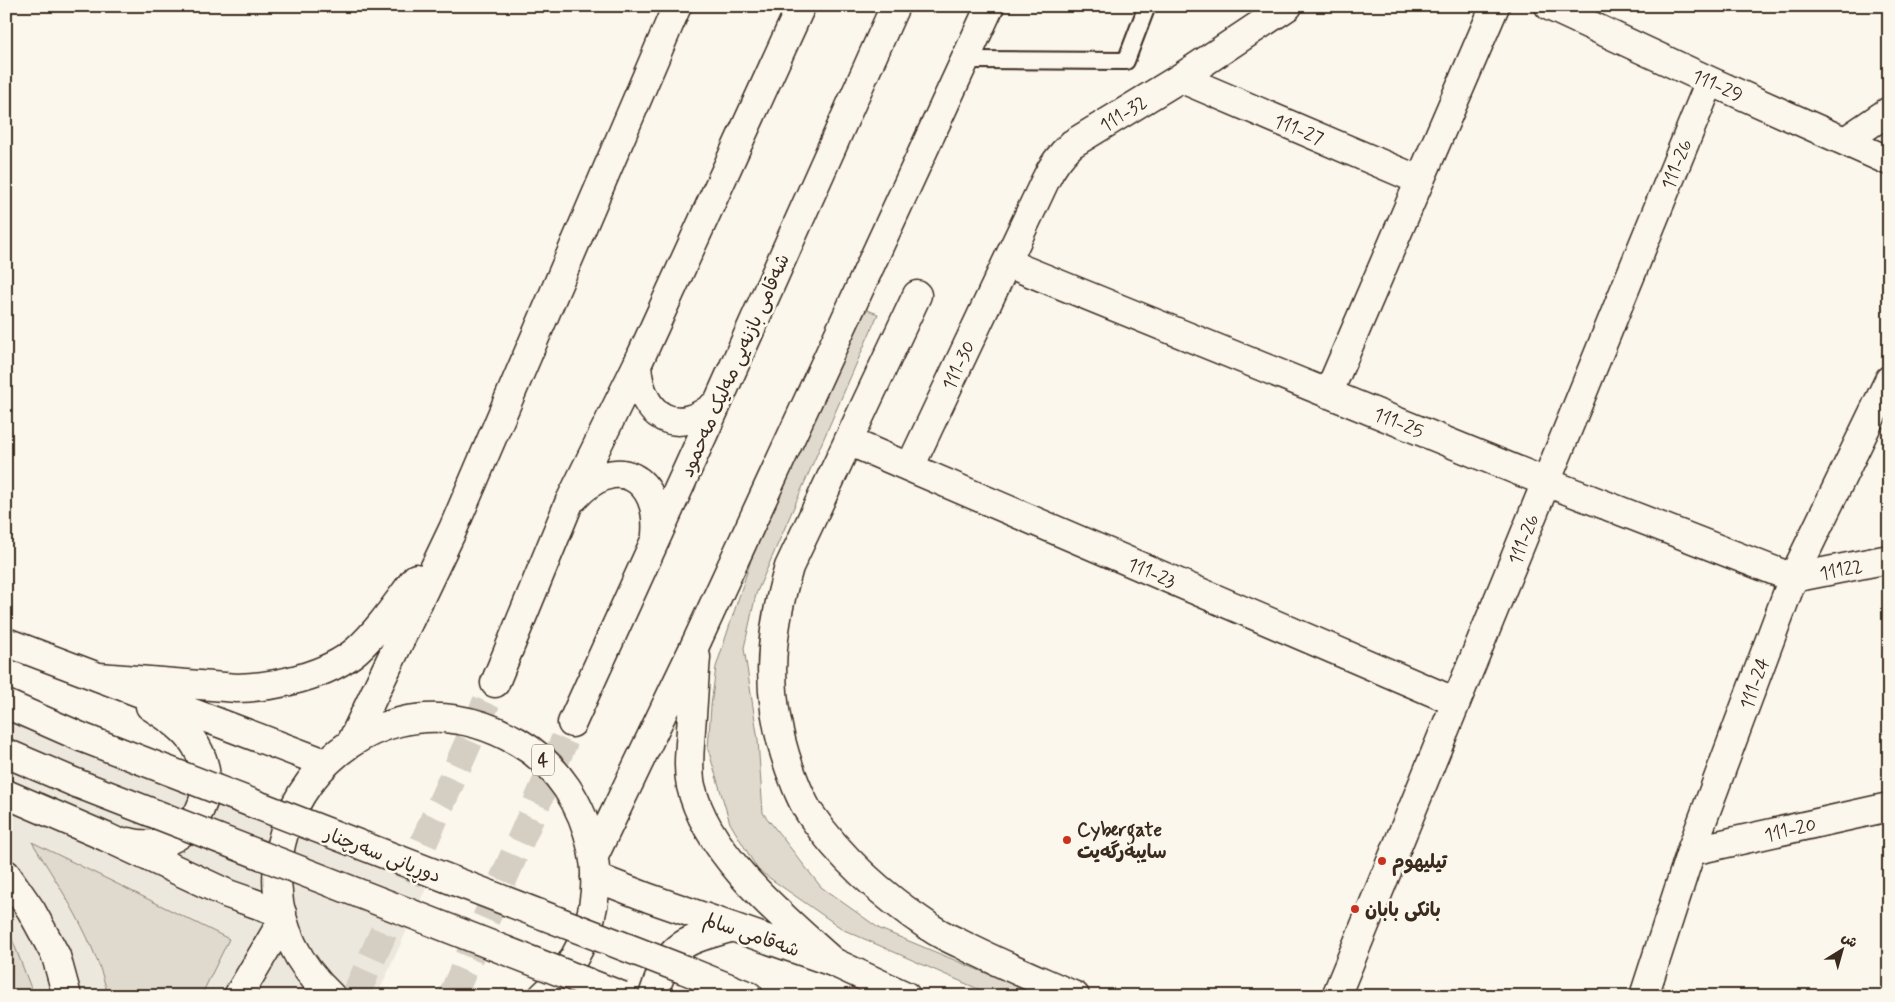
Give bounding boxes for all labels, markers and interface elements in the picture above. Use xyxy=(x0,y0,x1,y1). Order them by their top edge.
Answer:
street label: 111-29 xyxy=(1688,64,1747,109)
street label: 111-32 xyxy=(1095,90,1152,138)
street label: 111-27 xyxy=(1270,109,1327,152)
street label: 111-26 xyxy=(1656,136,1699,194)
street label: شەقامی بازنەیی مەلیک مەحمود xyxy=(675,250,796,481)
street label: 111-30 xyxy=(937,337,982,394)
street label: 111-25 xyxy=(1370,402,1427,445)
street label: 111-26 xyxy=(1503,511,1546,569)
street label: 111-23 xyxy=(1124,552,1179,595)
street label: 11122 xyxy=(1818,554,1865,587)
street label: 111-24 xyxy=(1735,654,1776,713)
road number: 4 xyxy=(532,744,554,776)
street label: 111-20 xyxy=(1762,812,1819,849)
place label: Cybergate سایبەرگەیت xyxy=(1077,818,1167,865)
street label: دوڕیانی سەرچنار xyxy=(319,821,444,892)
marker: Cybergate سایبەرگەیت xyxy=(1061,834,1073,846)
place label: تيليهوم xyxy=(1392,850,1449,876)
marker: تيليهوم xyxy=(1376,855,1388,867)
place label: بانکی بابان xyxy=(1365,898,1441,923)
marker: بانکی بابان xyxy=(1349,903,1361,915)
street label: شەقامی سالم xyxy=(700,907,803,964)
north arrow xyxy=(1818,924,1868,974)
text: ش xyxy=(1838,929,1861,952)

